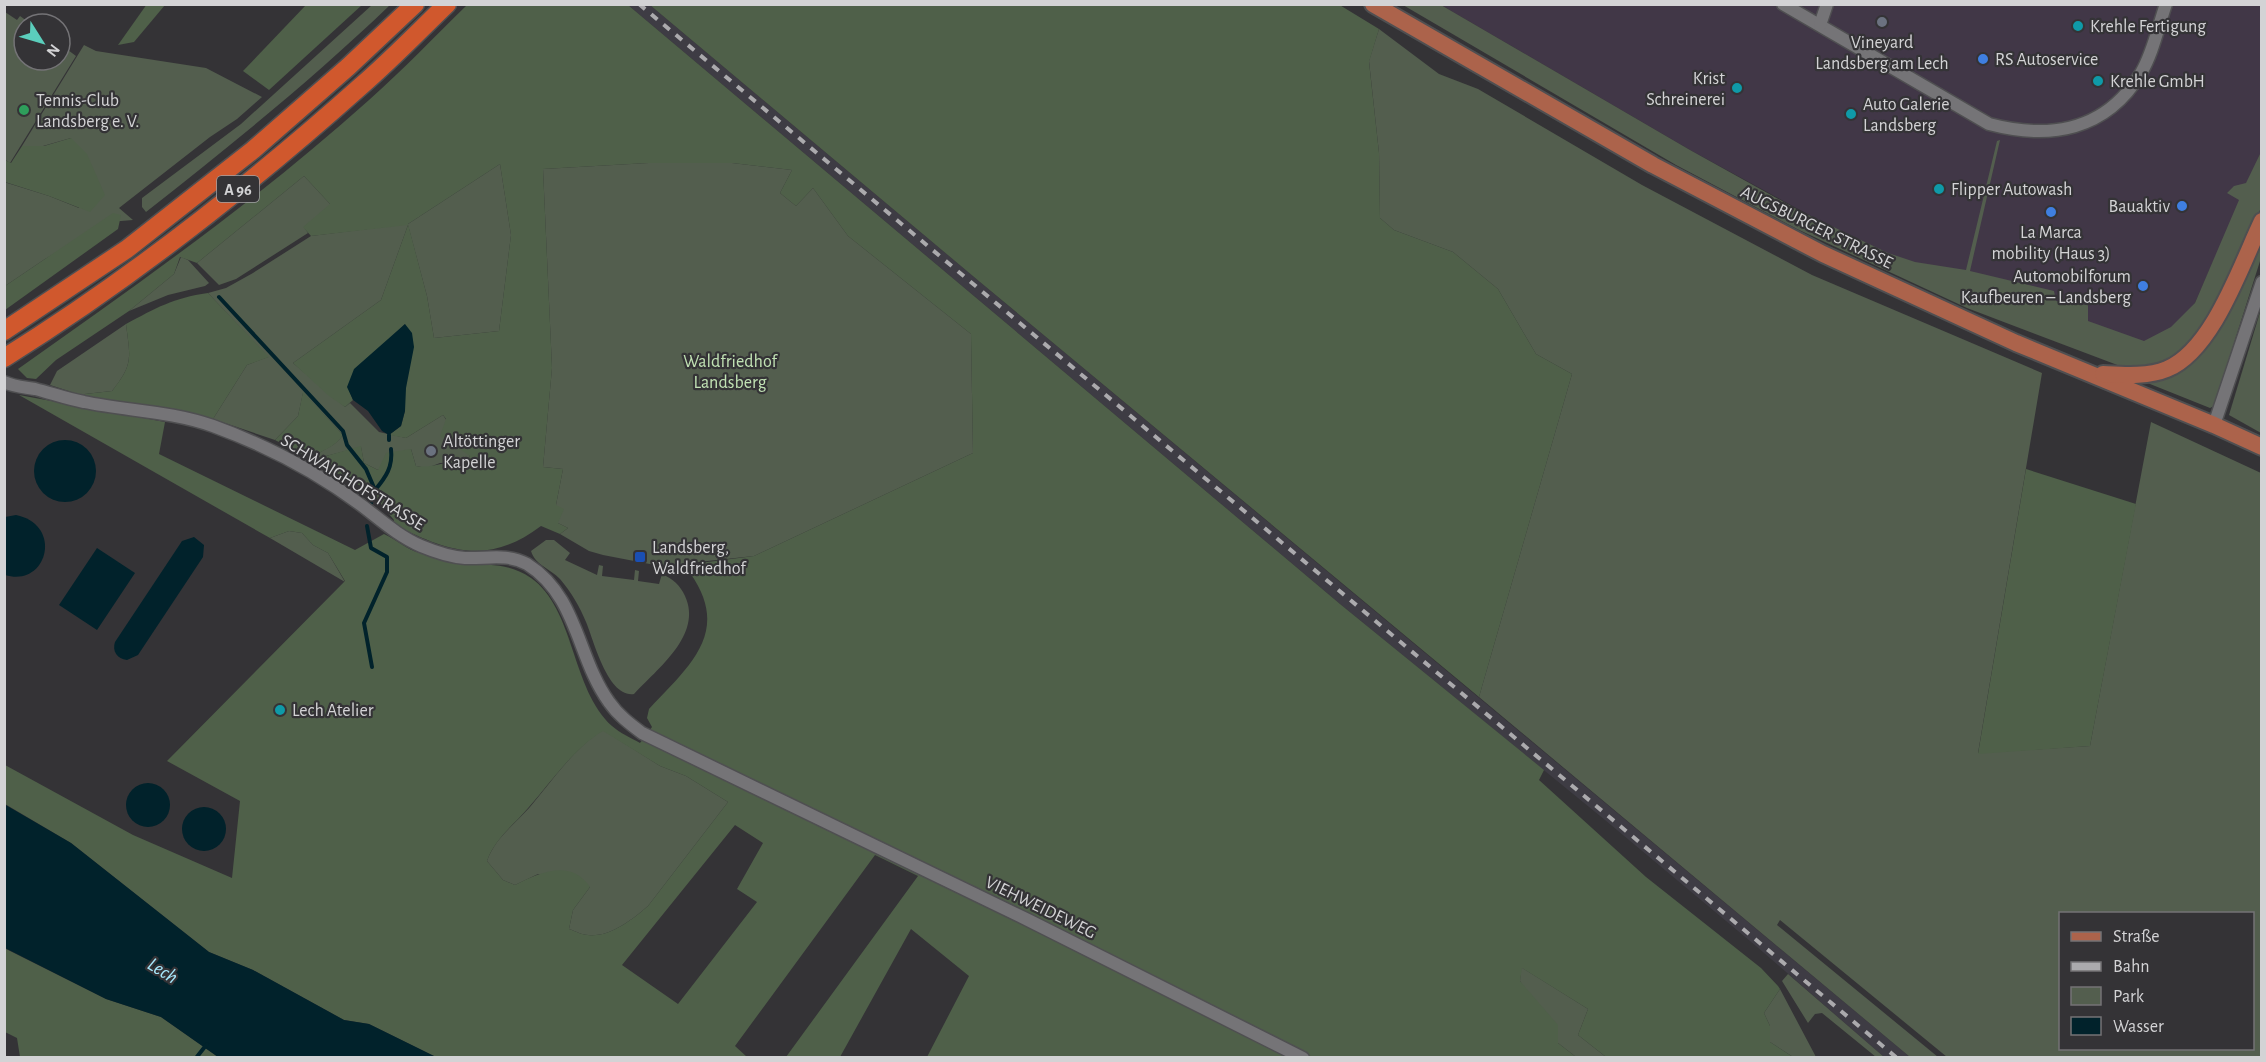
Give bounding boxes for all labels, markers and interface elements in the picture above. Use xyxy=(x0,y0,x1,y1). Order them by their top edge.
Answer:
north arrow xyxy=(12,12,72,72)
marker: Vineyard Landsberg am Lech xyxy=(1875,15,1889,29)
place label: Krehle Fertigung xyxy=(2090,18,2206,36)
marker: Krehle Fertigung xyxy=(2071,19,2085,33)
place label: Vineyard Landsberg am Lech xyxy=(1815,34,1949,73)
text: N xyxy=(43,41,63,60)
place label: RS Autoservice xyxy=(1995,51,2098,69)
marker: RS Autoservice xyxy=(1976,52,1990,66)
place label: Krist Schreinerei xyxy=(1646,70,1725,109)
place label: Krehle GmbH xyxy=(2110,73,2205,91)
marker: Krehle GmbH xyxy=(2091,74,2105,88)
marker: Krist Schreinerei xyxy=(1730,81,1744,95)
place label: Tennis-Club Landsberg e. V. xyxy=(36,92,139,131)
place label: Auto Galerie Landsberg xyxy=(1863,96,1950,135)
marker: Tennis-Club Landsberg e. V. xyxy=(17,103,31,117)
marker: Auto Galerie Landsberg xyxy=(1844,107,1858,121)
road number: A 96 xyxy=(217,176,259,202)
place label: Flipper Autowash xyxy=(1951,181,2072,199)
marker: Flipper Autowash xyxy=(1932,182,1946,196)
street label: AUGSBURGER STRASSE xyxy=(1738,183,1896,273)
place label: Bauaktiv xyxy=(2109,198,2170,216)
marker: Bauaktiv xyxy=(2175,199,2189,213)
marker: La Marca mobility (Haus 3) xyxy=(2044,205,2058,219)
place label: La Marca mobility (Haus 3) xyxy=(1991,224,2111,263)
place label: Automobilforum Kaufbeuren – Landsberg xyxy=(1961,268,2131,307)
marker: Automobilforum Kaufbeuren – Landsberg xyxy=(2136,279,2150,293)
park label: Waldfriedhof Landsberg xyxy=(683,353,778,392)
street label: SCHWAIGHOFSTRASSE xyxy=(277,431,428,535)
place label: Altöttinger Kapelle xyxy=(443,433,520,472)
marker: Altöttinger Kapelle xyxy=(424,444,438,458)
place label: Landsberg, Waldfriedhof xyxy=(652,539,747,578)
marker: Landsberg, Waldfriedhof xyxy=(633,550,647,564)
place label: Lech Atelier xyxy=(292,702,374,720)
marker: Lech Atelier xyxy=(273,703,287,717)
street label: VIEHWEIDEWEG xyxy=(982,873,1099,942)
legend xyxy=(2059,912,2254,1050)
text: Straße xyxy=(2113,928,2159,946)
water label: Lech xyxy=(144,954,181,988)
text: Bahn xyxy=(2113,958,2149,976)
text: Park xyxy=(2113,988,2145,1006)
text: Wasser xyxy=(2113,1018,2164,1036)

